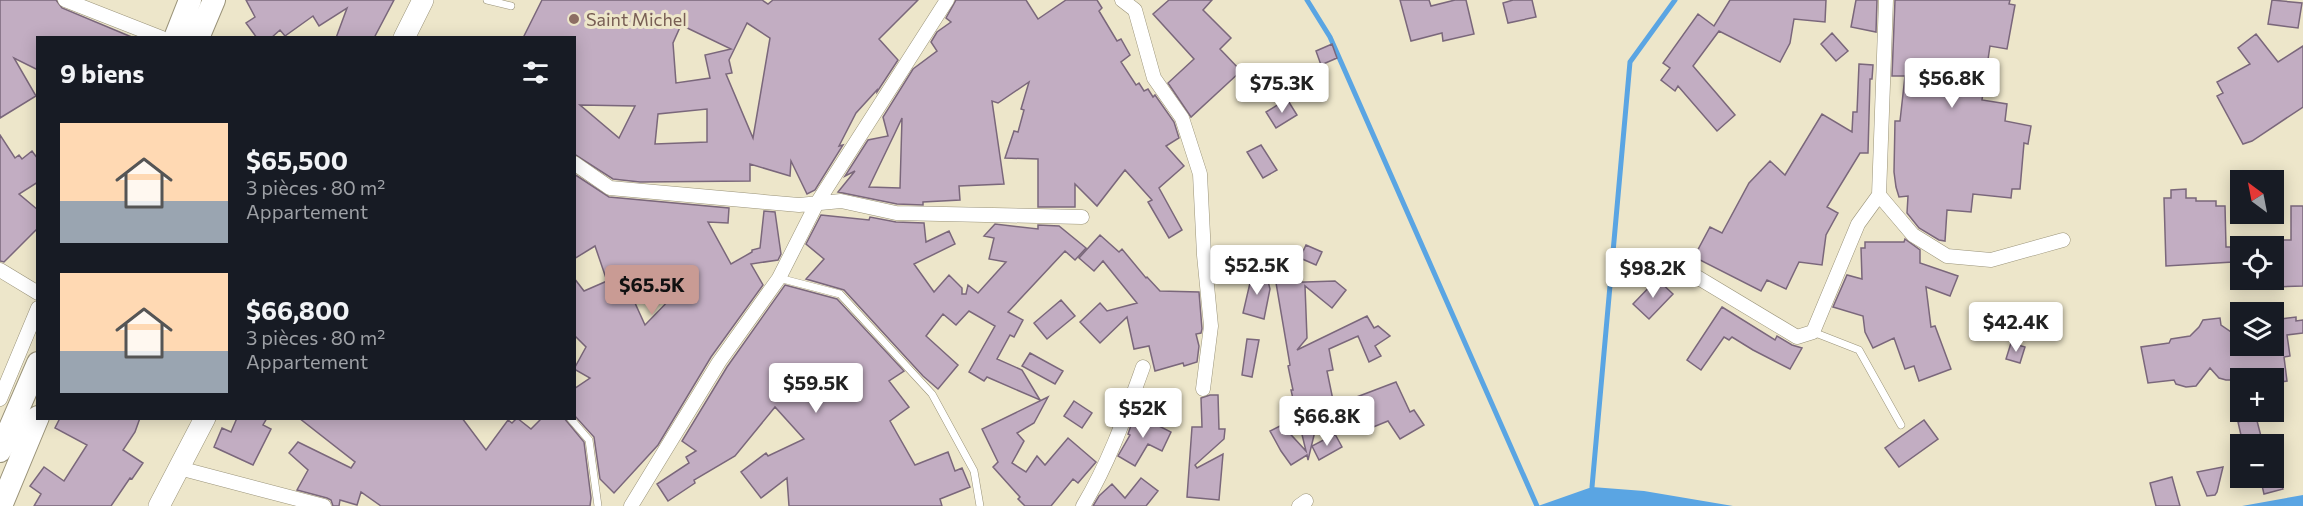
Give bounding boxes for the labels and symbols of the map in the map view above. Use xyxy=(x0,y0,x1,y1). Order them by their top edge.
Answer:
place label: Saint Michel xyxy=(586,8,687,30)
marker: Saint Michel xyxy=(567,12,581,26)
pin: $56.8K xyxy=(1903,58,2001,109)
pin: $75.3K xyxy=(1233,63,1331,114)
north arrow xyxy=(2230,170,2284,224)
pin: $52.5K xyxy=(1208,245,1306,296)
pin: $98.2K xyxy=(1604,248,1702,299)
pin: $65.5K xyxy=(603,265,701,316)
pin: $42.4K xyxy=(1967,302,2065,353)
pin: $59.5K xyxy=(767,363,865,414)
pin: $52K xyxy=(1107,388,1179,439)
pin: $66.8K xyxy=(1278,396,1376,447)

